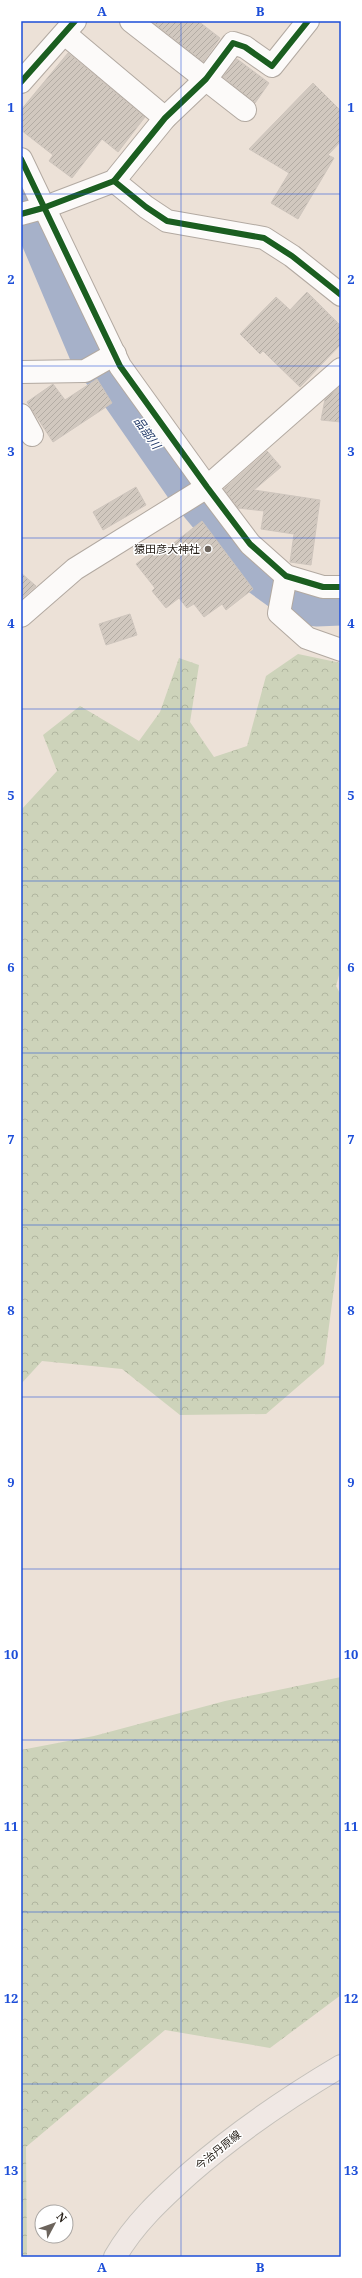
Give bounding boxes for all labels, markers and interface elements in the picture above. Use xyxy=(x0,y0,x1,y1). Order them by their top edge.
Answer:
text: A xyxy=(97,2,107,20)
text: B xyxy=(256,2,265,20)
text: 1 xyxy=(7,98,15,116)
text: 1 xyxy=(347,98,355,116)
text: 2 xyxy=(7,270,15,288)
text: 2 xyxy=(347,270,355,288)
water label: 品部川 xyxy=(130,413,166,454)
text: 3 xyxy=(7,442,15,460)
text: 3 xyxy=(347,442,355,460)
place label: 猿田彦大神社 xyxy=(134,541,200,556)
marker: 猿田彦大神社 xyxy=(203,544,213,554)
text: 4 xyxy=(7,614,15,632)
text: 4 xyxy=(347,614,355,632)
text: 5 xyxy=(7,786,15,804)
text: 5 xyxy=(347,786,355,804)
text: 6 xyxy=(7,958,15,976)
text: 6 xyxy=(347,958,355,976)
text: 7 xyxy=(7,1130,15,1148)
text: 7 xyxy=(347,1130,355,1148)
text: 8 xyxy=(7,1301,15,1319)
text: 8 xyxy=(347,1301,355,1319)
text: 9 xyxy=(7,1473,15,1491)
text: 9 xyxy=(347,1473,355,1491)
text: 10 xyxy=(4,1645,18,1663)
text: 10 xyxy=(344,1645,358,1663)
text: 11 xyxy=(4,1817,18,1835)
text: 11 xyxy=(344,1817,358,1835)
text: 12 xyxy=(4,1989,18,2007)
text: 12 xyxy=(344,1989,358,2007)
street label: 今治丹原線 xyxy=(192,2126,244,2173)
text: 13 xyxy=(4,2161,18,2179)
text: 13 xyxy=(344,2161,358,2179)
north arrow xyxy=(34,2204,74,2244)
text: N xyxy=(53,2209,71,2226)
text: A xyxy=(97,2258,107,2276)
text: B xyxy=(256,2258,265,2276)

